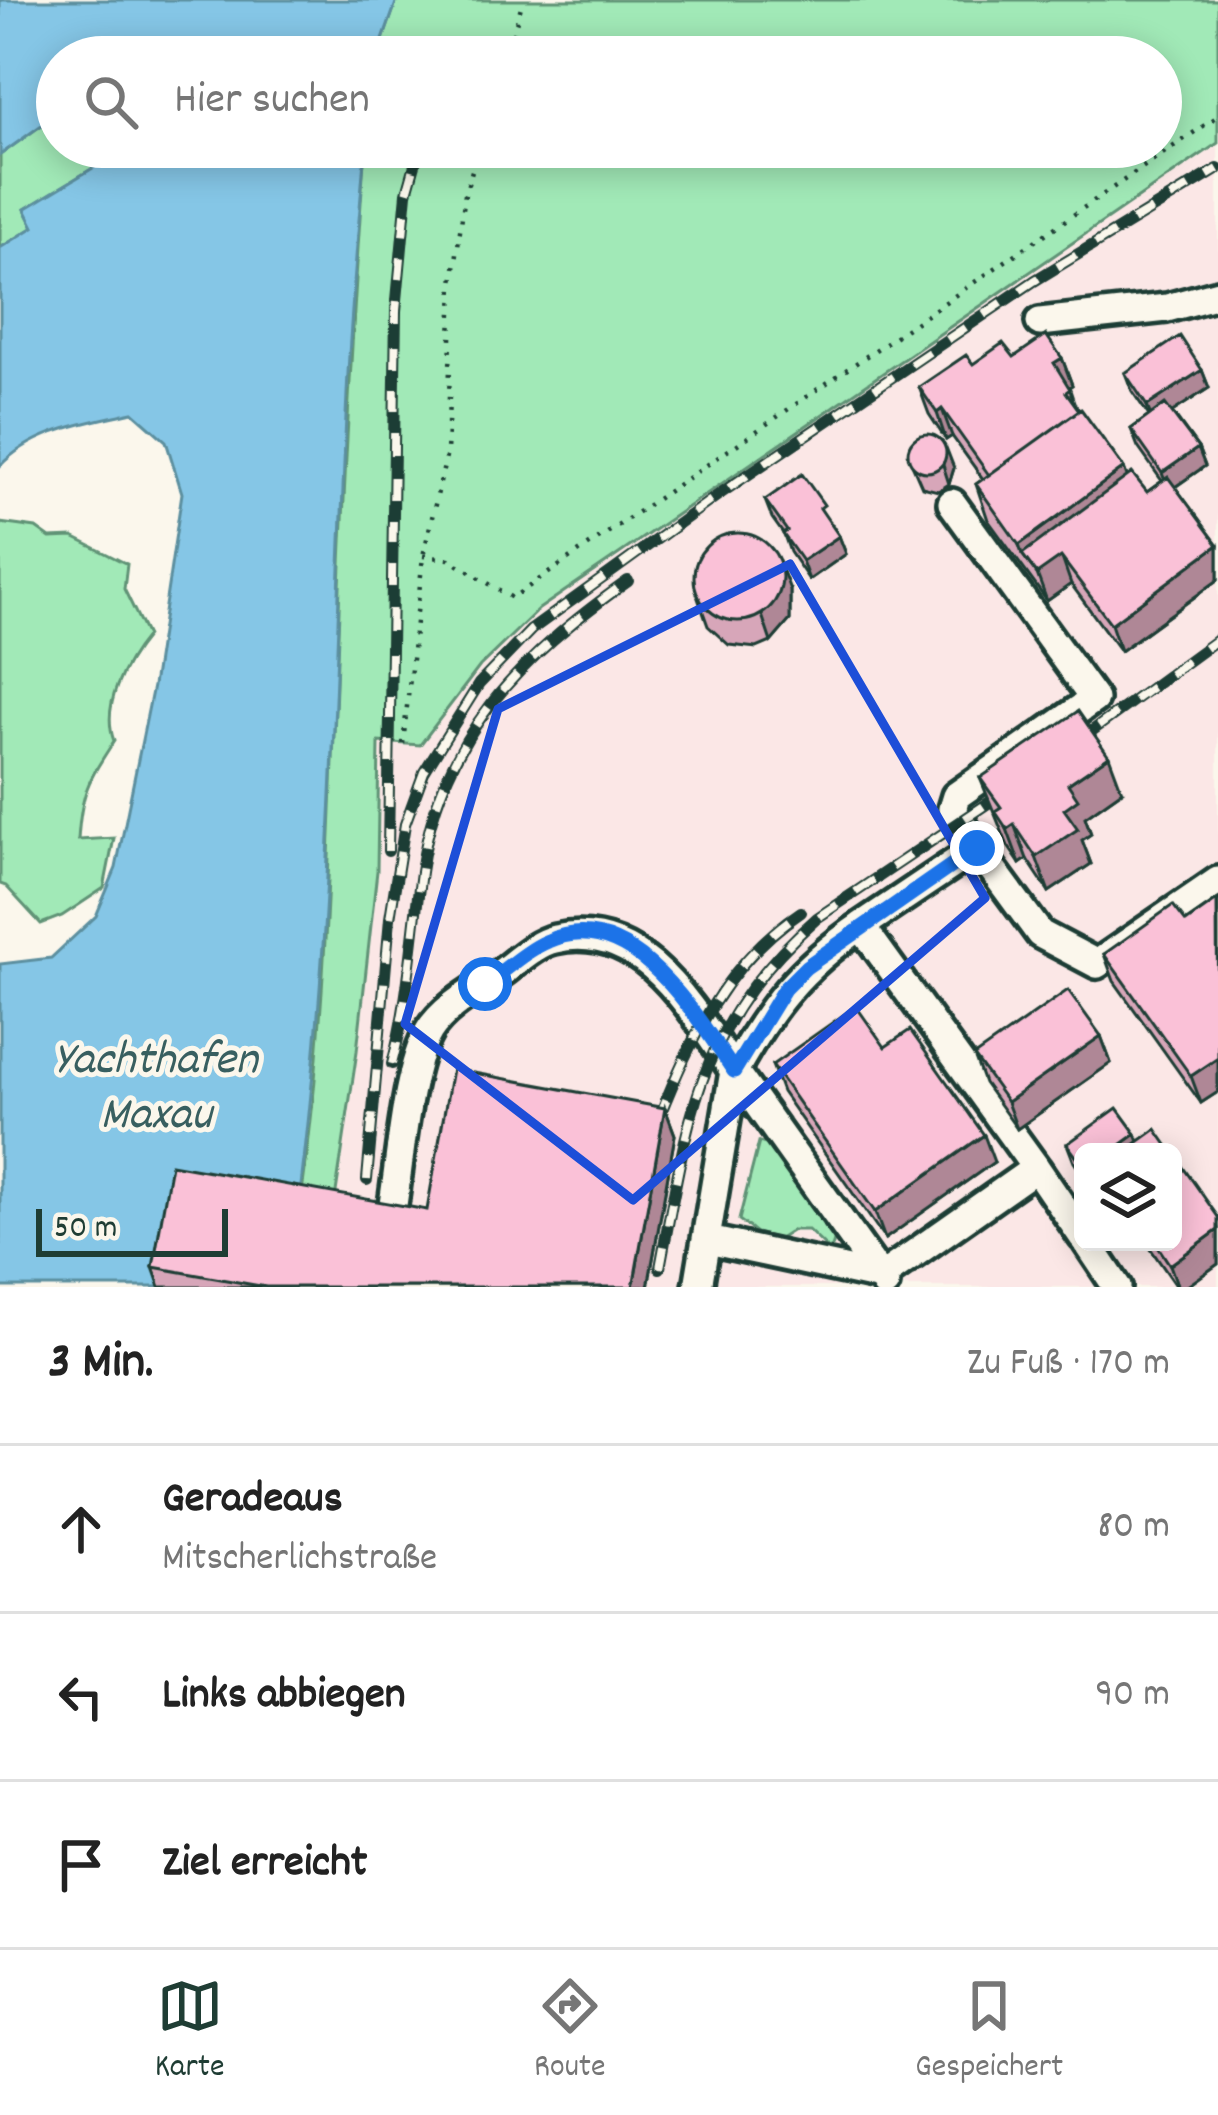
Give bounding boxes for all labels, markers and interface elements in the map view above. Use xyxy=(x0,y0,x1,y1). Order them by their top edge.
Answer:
search box xyxy=(36,36,1182,168)
icon: search xyxy=(78,69,144,135)
text: Hier suchen xyxy=(174,70,370,134)
route end xyxy=(950,821,1004,875)
route start xyxy=(458,957,512,1011)
water label: Yachthafen Maxau xyxy=(54,1028,260,1152)
map controls xyxy=(1074,1143,1182,1251)
button: layers xyxy=(1074,1143,1182,1251)
scale bar xyxy=(36,1203,228,1256)
text: 50 m xyxy=(54,1206,118,1253)
text: 3 Min. xyxy=(48,1329,154,1401)
text: Zu Fuß · 170 m xyxy=(967,1338,1170,1393)
text: Geradeaus xyxy=(162,1469,343,1533)
icon: ahead xyxy=(48,1496,114,1562)
text: 80 m xyxy=(1097,1501,1170,1556)
text: Mitscherlichstraße xyxy=(162,1533,437,1588)
icon: left xyxy=(48,1664,114,1730)
text: Links abbiegen xyxy=(162,1665,406,1729)
text: 90 m xyxy=(1095,1669,1170,1724)
icon: arrive xyxy=(48,1832,114,1898)
text: Ziel erreicht xyxy=(162,1833,367,1897)
tab: Karte xyxy=(155,1973,224,2092)
tab: Route xyxy=(534,1973,606,2092)
tab: Gespeichert xyxy=(915,1973,1063,2092)

